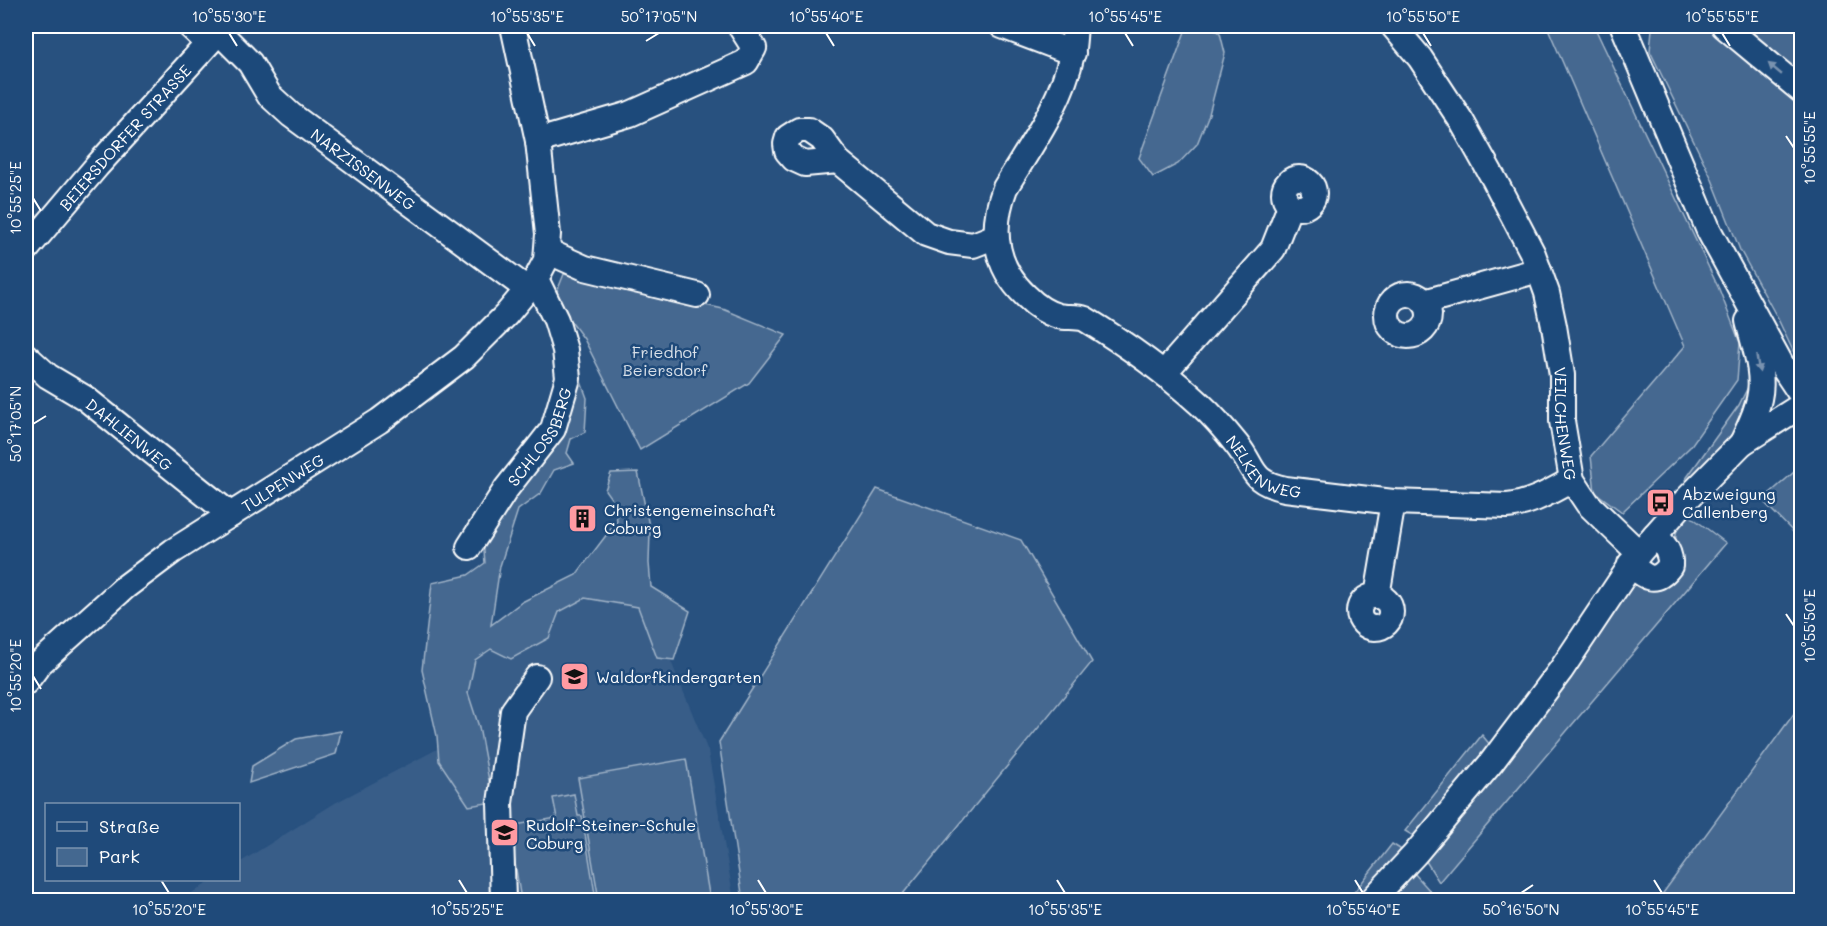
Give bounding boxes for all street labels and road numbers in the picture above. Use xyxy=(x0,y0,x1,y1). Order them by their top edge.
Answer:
street label: BEIERSDORFER STRASSE xyxy=(54,59,195,214)
street label: NARZISSENWEG xyxy=(307,123,420,214)
street label: VEILCHENWEG xyxy=(1550,365,1582,482)
street label: SCHLOSSBERG xyxy=(502,385,575,490)
street label: DAHLIENWEG xyxy=(82,393,177,475)
street label: NELKENWEG xyxy=(1222,430,1303,501)
street label: TULPENWEG xyxy=(237,448,328,516)

